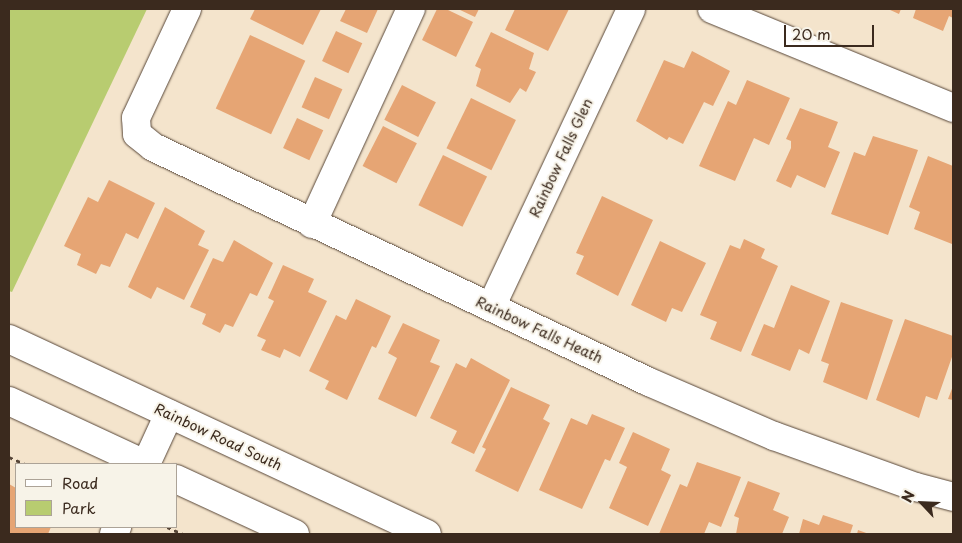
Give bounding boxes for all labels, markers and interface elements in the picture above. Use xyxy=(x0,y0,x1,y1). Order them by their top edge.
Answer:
scale bar xyxy=(787,15,877,47)
text: 20 m xyxy=(792,22,831,45)
street label: Rainbow Falls Glen xyxy=(526,96,596,220)
street label: Rainbow Falls Heath xyxy=(473,293,605,367)
street label: Rainbow Road South xyxy=(152,400,284,474)
legend xyxy=(15,463,178,528)
text: Road xyxy=(62,471,98,494)
north arrow xyxy=(897,478,947,528)
text: N xyxy=(896,487,920,506)
text: Park xyxy=(62,496,96,519)

